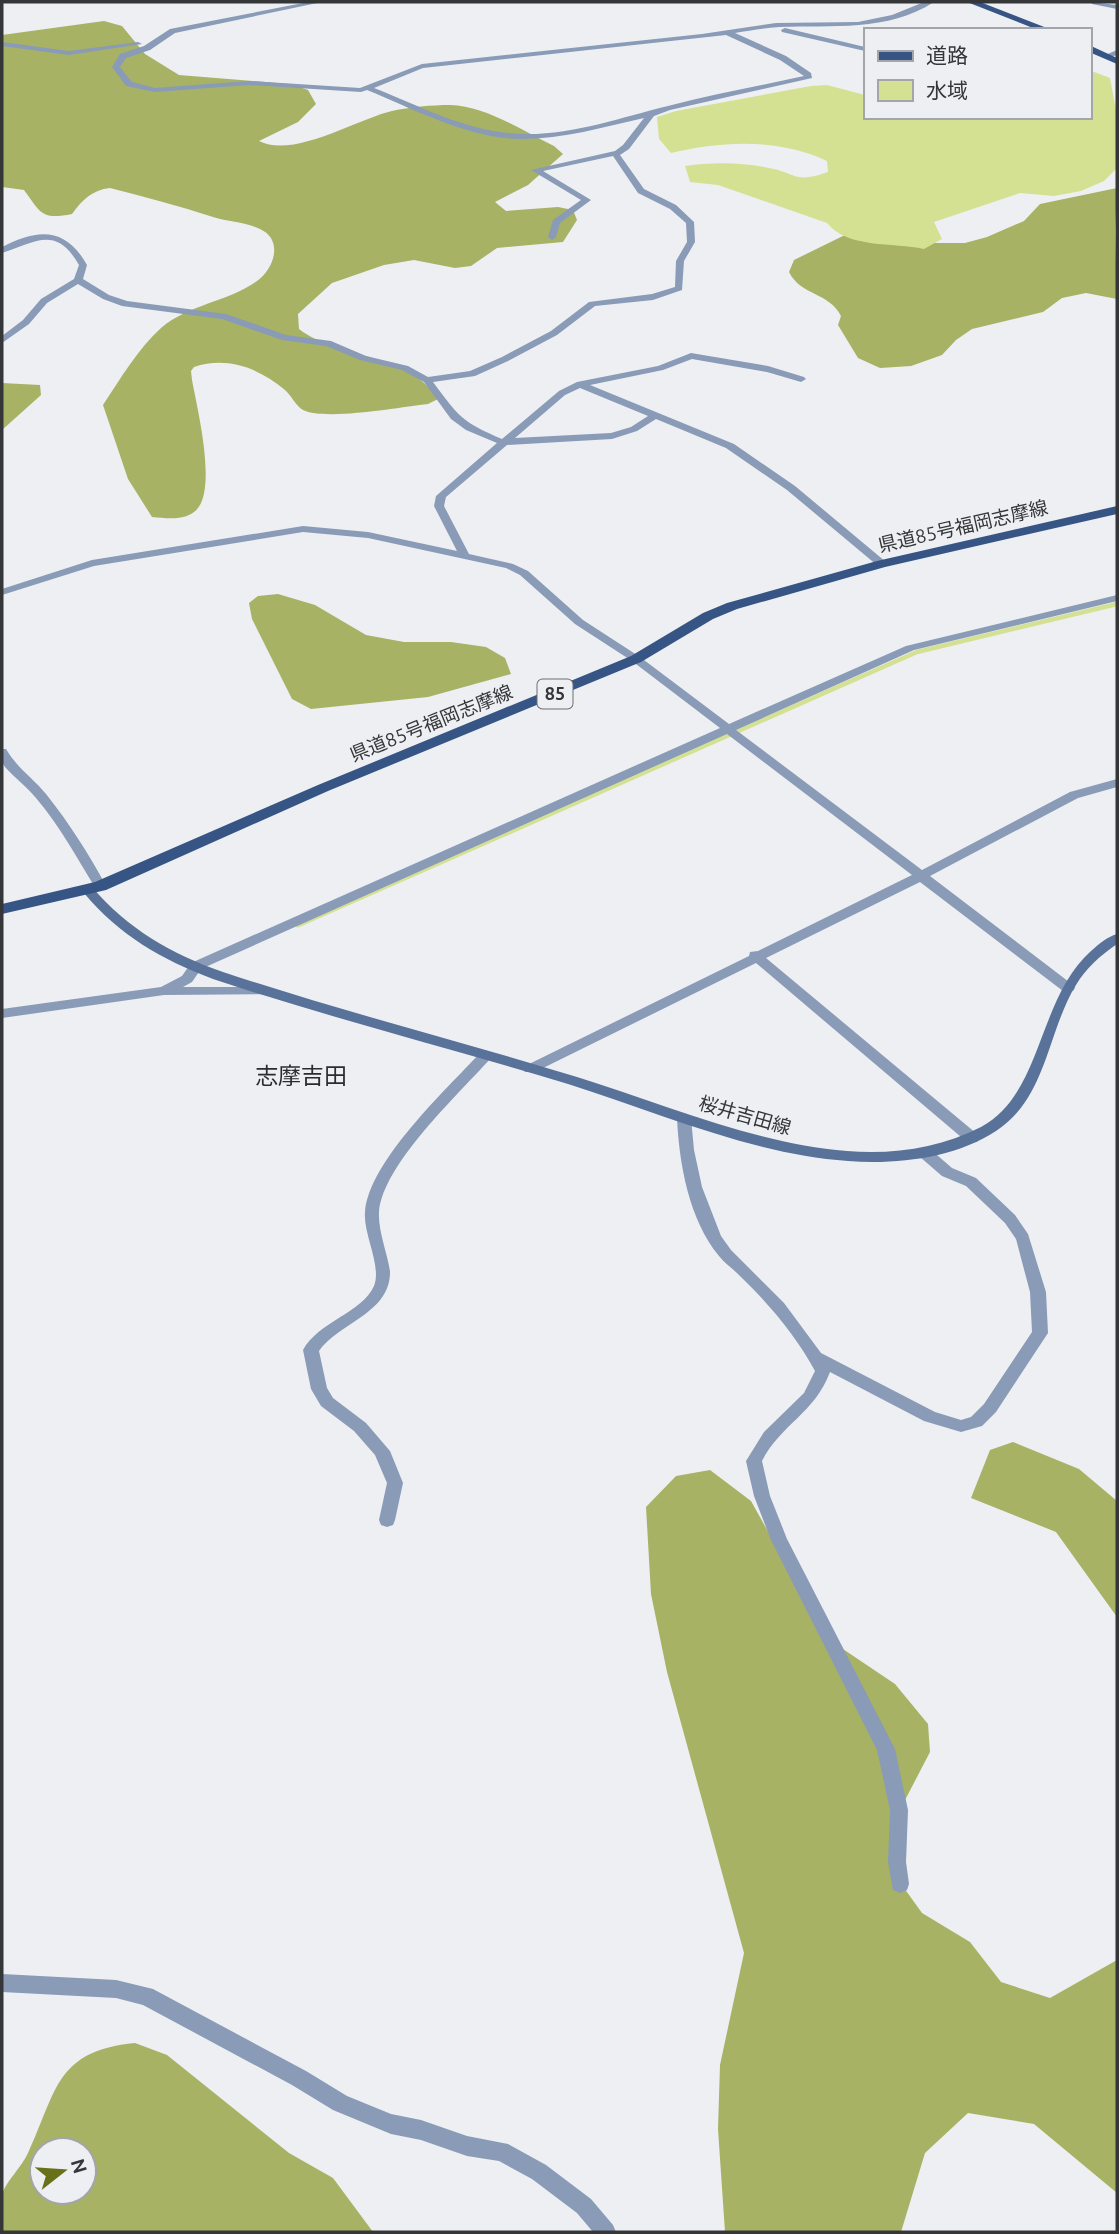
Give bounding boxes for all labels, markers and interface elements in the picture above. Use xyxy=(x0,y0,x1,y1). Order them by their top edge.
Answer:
legend xyxy=(864,28,1091,119)
text: 道路 xyxy=(926,43,968,67)
text: 水域 xyxy=(926,78,968,102)
street label: 県道85号福岡志摩線 xyxy=(876,496,1050,556)
street label: 県道85号福岡志摩線 xyxy=(346,680,516,766)
road number: 85 xyxy=(538,680,572,708)
district label: 志摩吉田 xyxy=(255,1063,347,1088)
street label: 桜井吉田線 xyxy=(696,1091,794,1139)
north arrow xyxy=(28,2136,98,2206)
text: N xyxy=(67,2156,92,2176)

